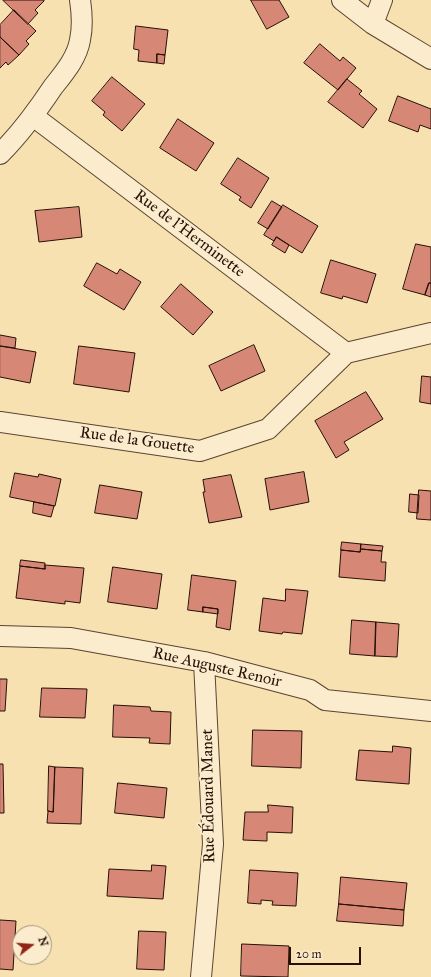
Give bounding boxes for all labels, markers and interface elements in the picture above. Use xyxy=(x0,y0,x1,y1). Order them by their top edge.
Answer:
street label: Rue de l'Herminette xyxy=(130,186,248,282)
street label: Rue de la Gouette xyxy=(78,423,196,459)
street label: Rue Auguste Renoir xyxy=(151,644,283,692)
street label: Rue Édouard Manet xyxy=(198,729,220,863)
north arrow xyxy=(12,925,52,965)
text: N xyxy=(35,935,51,948)
scale bar xyxy=(291,939,363,965)
text: 20 m xyxy=(296,947,322,961)

